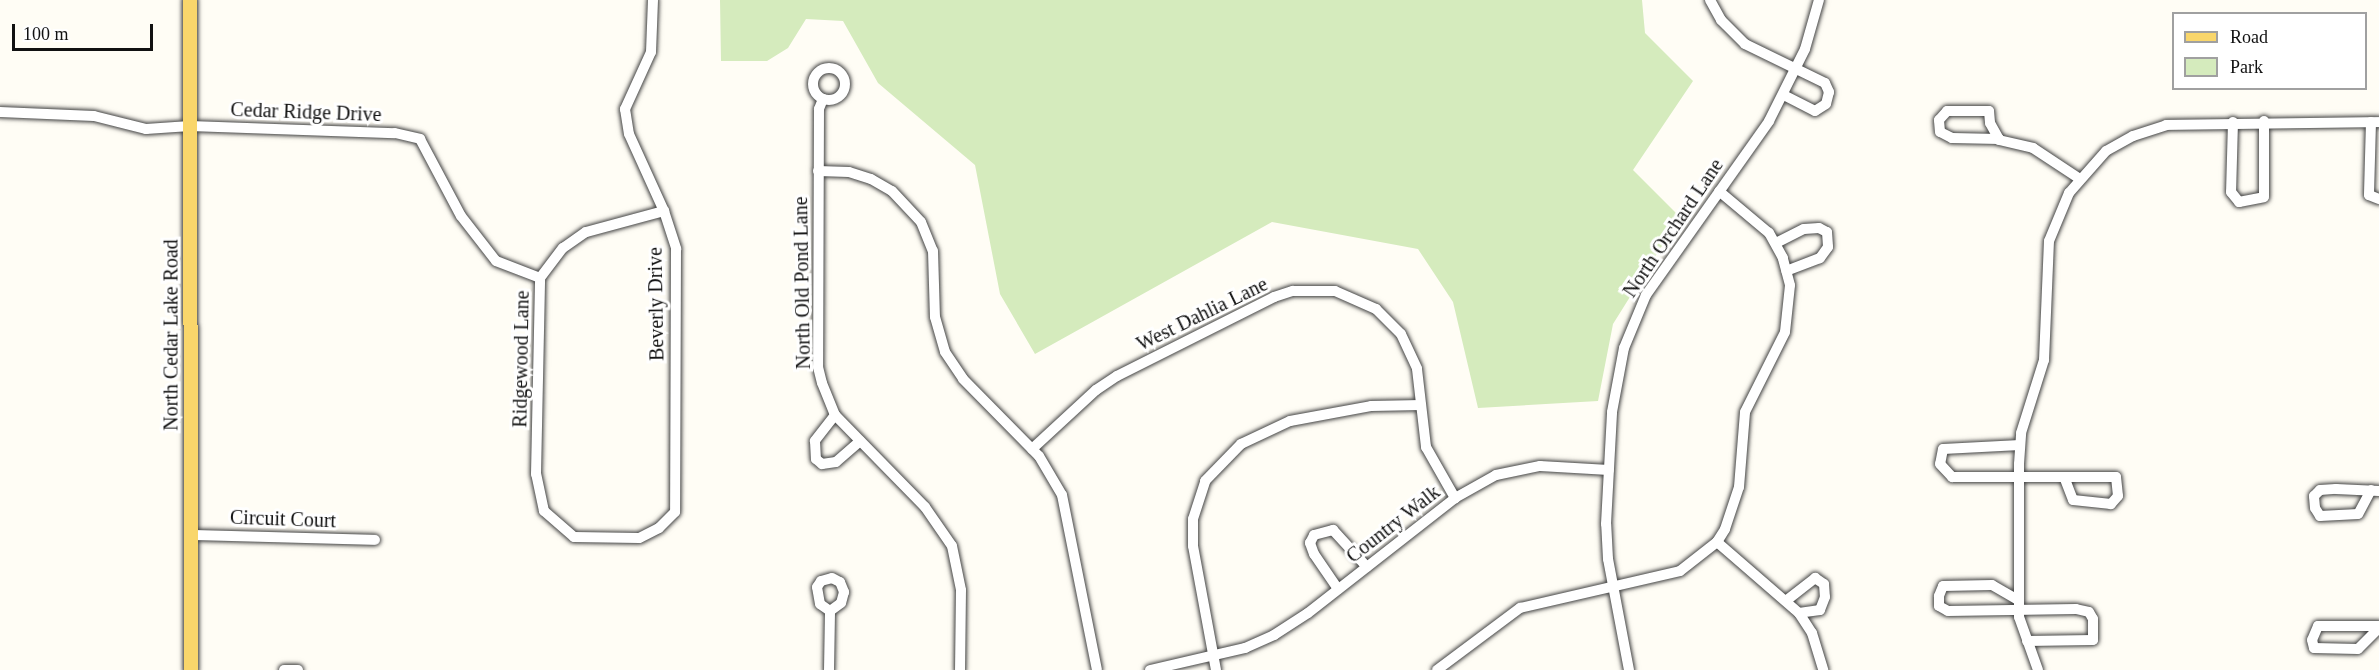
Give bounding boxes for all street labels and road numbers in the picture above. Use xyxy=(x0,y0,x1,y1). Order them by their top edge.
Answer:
street label: Cedar Ridge Drive xyxy=(230,97,382,127)
street label: North Orchard Lane xyxy=(1618,154,1728,302)
street label: North Old Pond Lane xyxy=(788,196,816,370)
street label: North Cedar Lake Road xyxy=(159,239,183,431)
street label: Beverly Drive xyxy=(643,247,669,361)
street label: West Dahlia Lane xyxy=(1133,272,1271,356)
street label: Ridgewood Lane xyxy=(508,290,534,428)
street label: Country Walk xyxy=(1341,480,1445,568)
street label: Circuit Court xyxy=(230,505,336,533)

